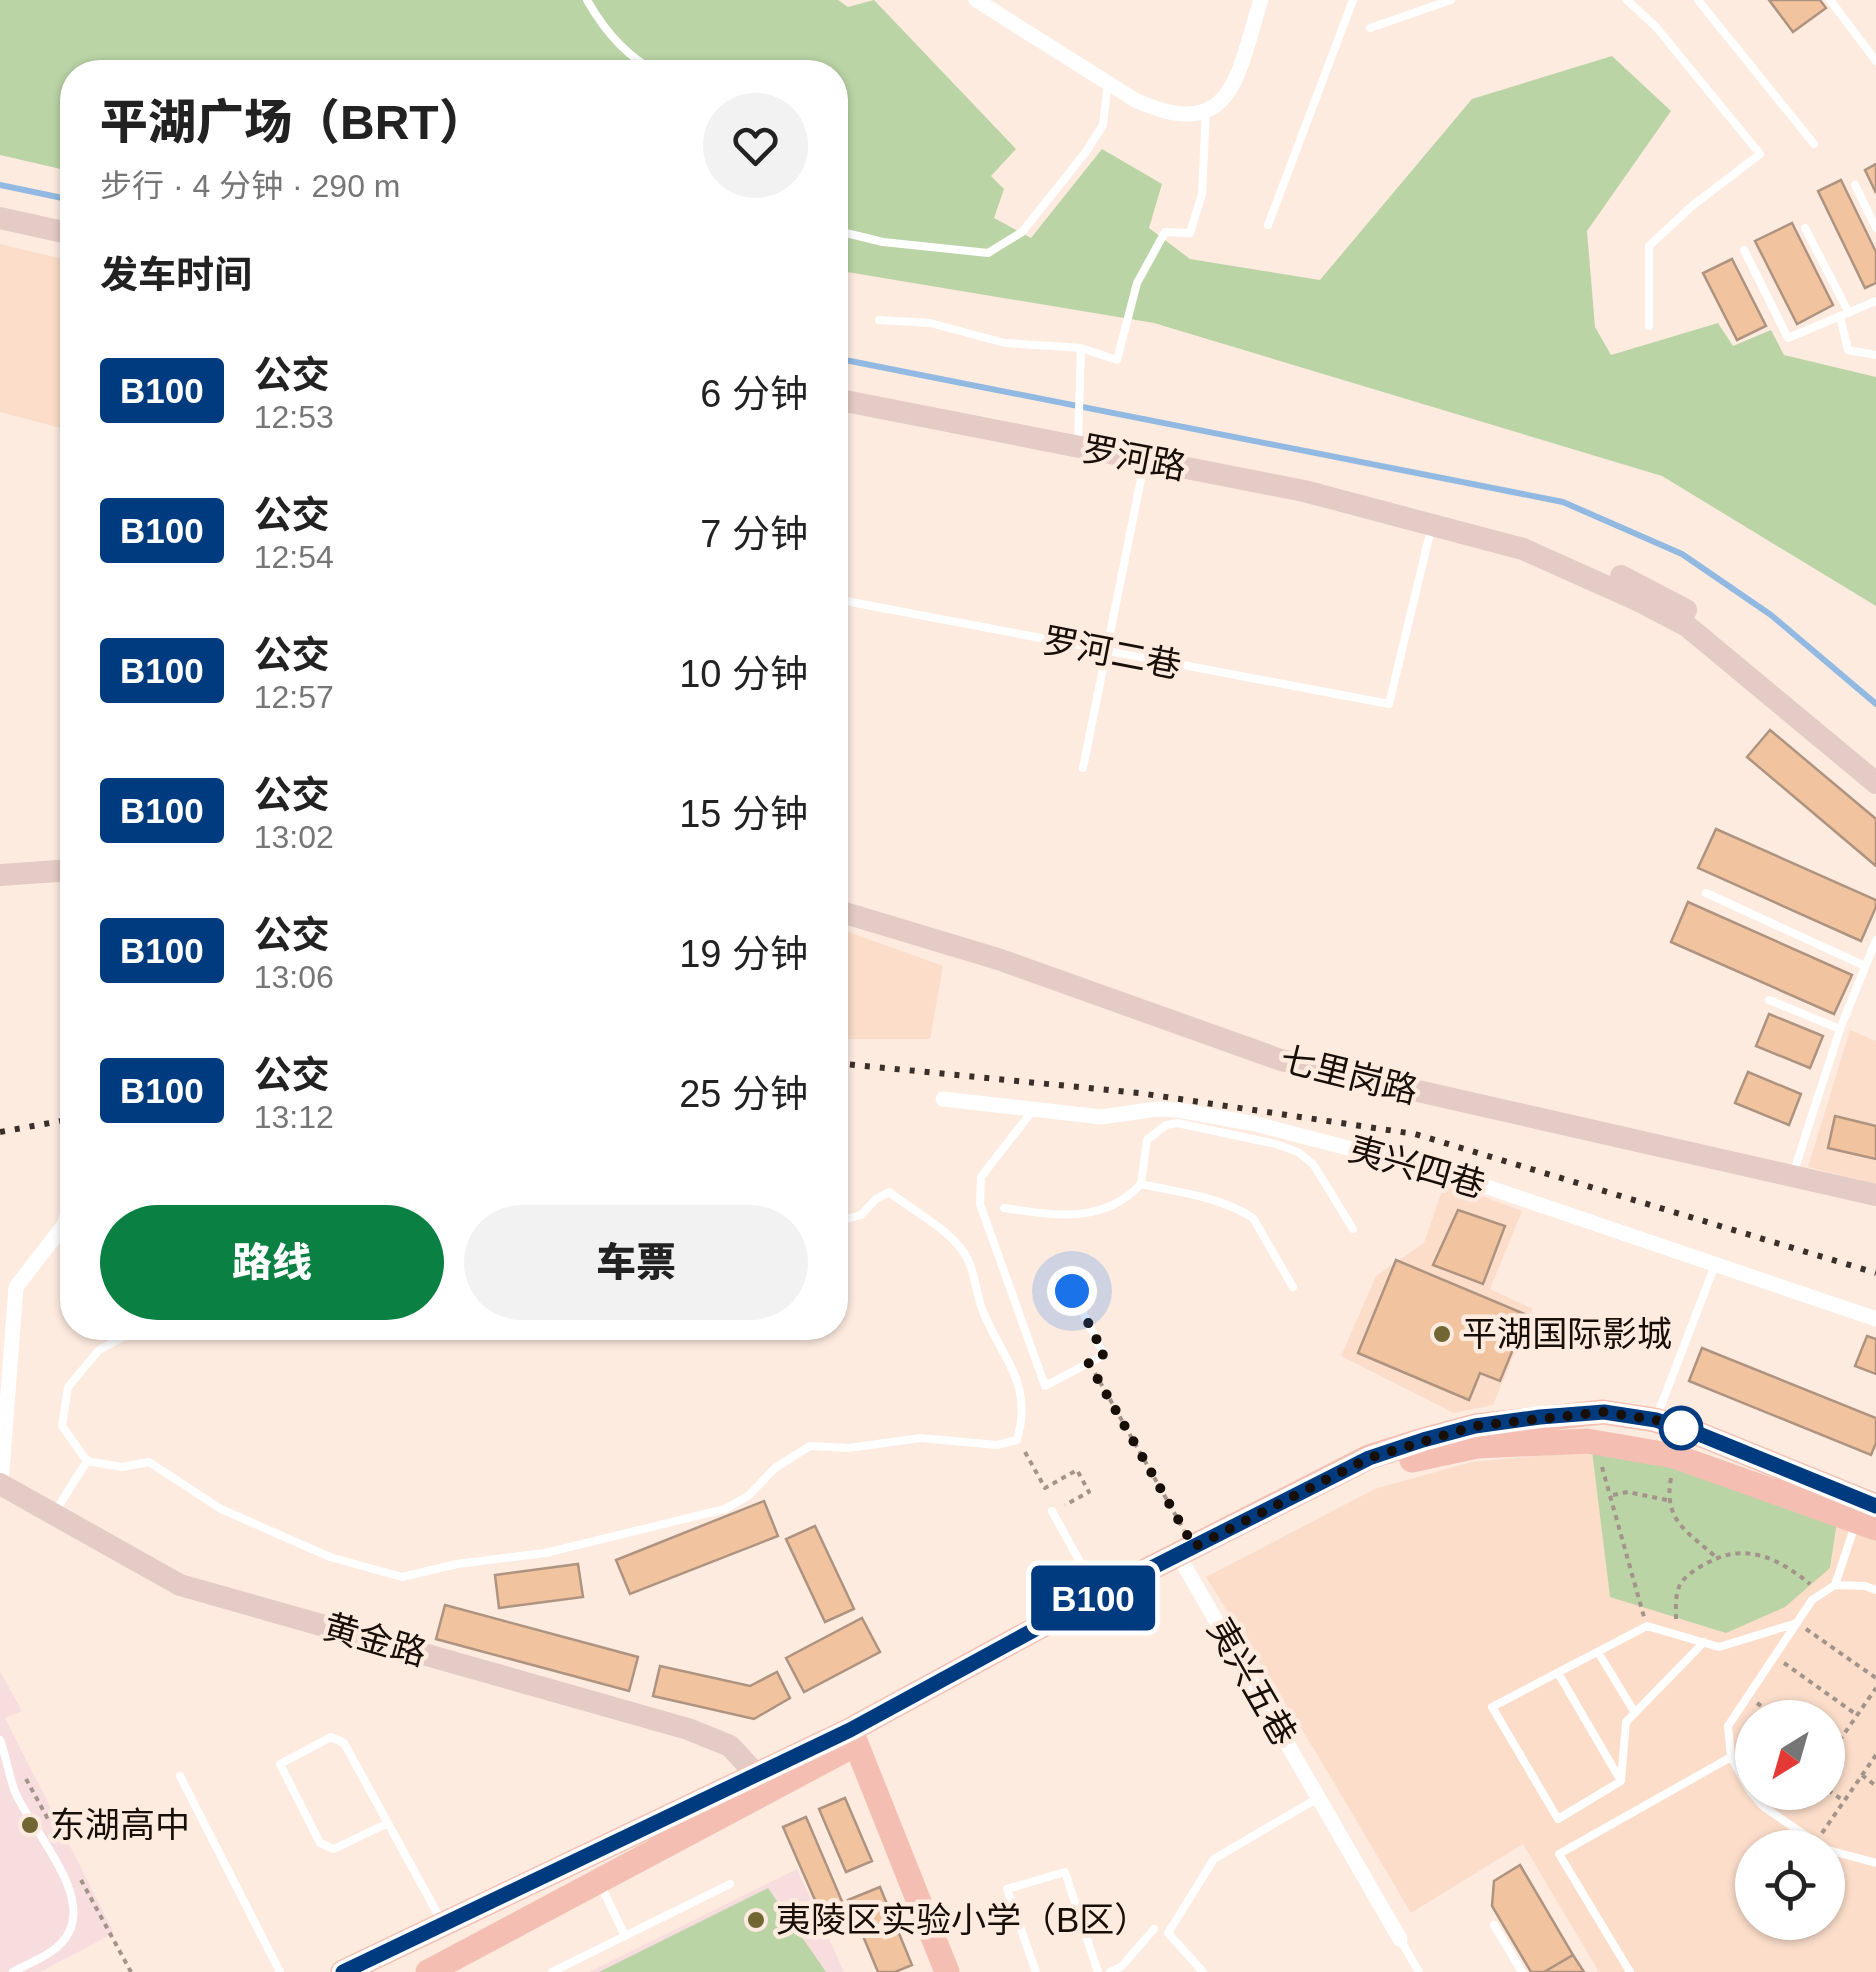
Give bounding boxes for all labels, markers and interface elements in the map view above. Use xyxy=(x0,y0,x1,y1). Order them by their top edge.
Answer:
button: heart xyxy=(703,93,808,198)
text: 平湖广场（BRT） xyxy=(100,96,487,149)
text: 步行 · 4 分钟 · 290 m xyxy=(100,168,401,204)
text: 发车时间 xyxy=(100,254,252,296)
text: 公交 xyxy=(254,354,330,396)
text: B100 xyxy=(120,371,204,410)
text: 6 分钟 xyxy=(700,373,808,415)
text: 12:53 xyxy=(254,399,334,435)
street label: 罗河路 xyxy=(1079,428,1189,487)
text: 公交 xyxy=(254,494,330,536)
text: B100 xyxy=(120,511,204,550)
text: 7 分钟 xyxy=(700,513,808,555)
text: 12:54 xyxy=(254,539,334,575)
street label: 罗河二巷 xyxy=(1040,620,1185,685)
text: 公交 xyxy=(254,634,330,676)
text: B100 xyxy=(120,651,204,690)
text: 10 分钟 xyxy=(679,653,808,695)
text: 12:57 xyxy=(254,679,334,715)
text: 公交 xyxy=(254,774,330,816)
text: B100 xyxy=(120,791,204,830)
text: 15 分钟 xyxy=(679,793,808,835)
text: 13:02 xyxy=(254,819,334,855)
text: 公交 xyxy=(254,914,330,956)
text: B100 xyxy=(120,931,204,970)
text: 19 分钟 xyxy=(679,933,808,975)
text: 13:06 xyxy=(254,959,334,995)
street label: 七里岗路 xyxy=(1276,1039,1422,1110)
text: 公交 xyxy=(254,1054,330,1096)
text: B100 xyxy=(120,1071,204,1110)
text: 25 分钟 xyxy=(679,1073,808,1115)
text: 13:12 xyxy=(254,1099,334,1135)
street label: 夷兴四巷 xyxy=(1344,1128,1490,1205)
button: 路线 xyxy=(100,1205,444,1320)
button: 车票 xyxy=(464,1205,808,1320)
your location xyxy=(1047,1266,1097,1316)
place label: 平湖国际影城 xyxy=(1462,1314,1672,1353)
marker: 平湖国际影城 xyxy=(1431,1323,1453,1345)
unlabelled marker xyxy=(1660,1407,1702,1449)
line badge: B100 xyxy=(1023,1566,1163,1630)
text: B100 xyxy=(1051,1579,1135,1618)
street label: 黄金路 xyxy=(319,1606,431,1673)
street label: 夷兴五巷 xyxy=(1201,1611,1304,1752)
north arrow xyxy=(1735,1700,1845,1810)
map controls xyxy=(1735,1700,1845,1940)
place label: 东湖高中 xyxy=(50,1805,190,1844)
marker: 东湖高中 xyxy=(19,1814,41,1836)
button: locate xyxy=(1735,1830,1845,1940)
place label: 夷陵区实验小学（B区） xyxy=(776,1900,1149,1939)
marker: 夷陵区实验小学（B区） xyxy=(745,1909,767,1931)

